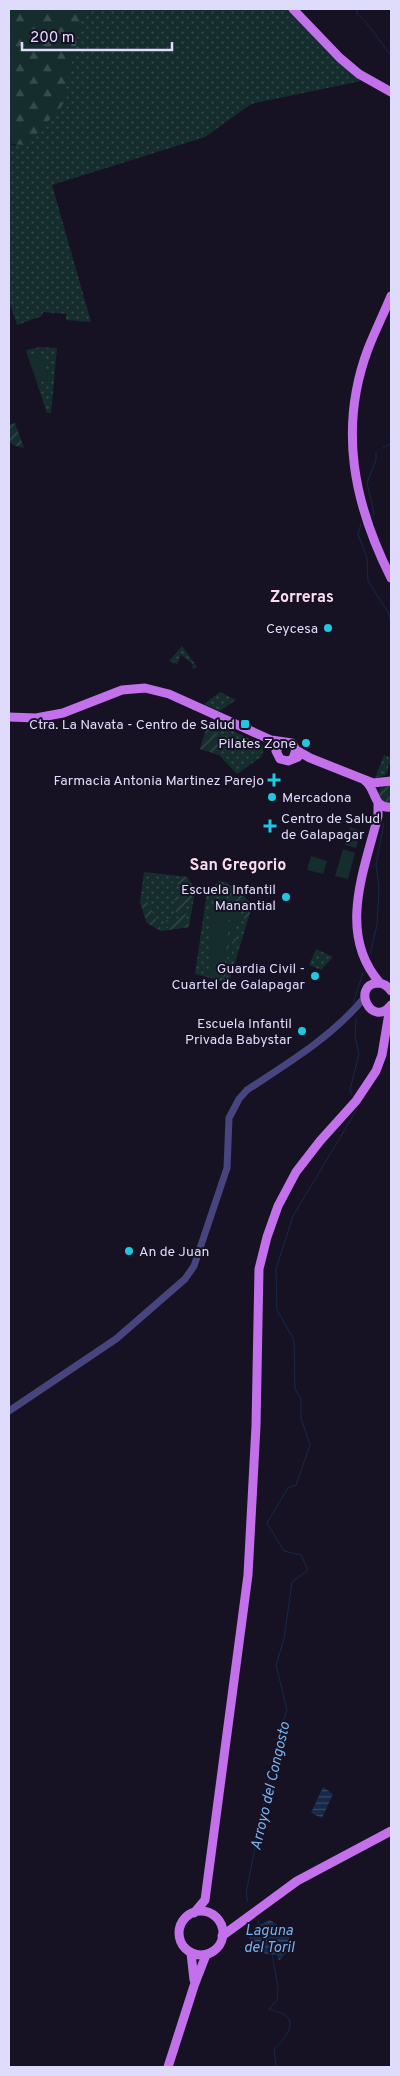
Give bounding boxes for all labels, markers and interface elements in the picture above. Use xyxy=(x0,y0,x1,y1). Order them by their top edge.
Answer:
scale bar xyxy=(22,20,172,52)
text: 200 m xyxy=(30,29,75,48)
district label: Zorreras xyxy=(270,588,334,608)
place label: Ceycesa xyxy=(266,621,318,638)
marker: Ceycesa xyxy=(322,622,334,634)
place label: Ctra. La Navata - Centro de Salud xyxy=(29,717,235,734)
marker: Ctra. La Navata - Centro de Salud xyxy=(239,718,251,730)
place label: Pilates Zone xyxy=(218,736,296,753)
marker: Pilates Zone xyxy=(300,737,312,749)
place label: Farmacia Antonia Martinez Parejo xyxy=(53,773,264,790)
marker: Farmacia Antonia Martinez Parejo xyxy=(268,774,280,786)
place label: Mercadona xyxy=(282,790,351,807)
marker: Mercadona xyxy=(266,791,278,803)
place label: Centro de Salud de Galapagar xyxy=(281,811,380,844)
marker: Centro de Salud de Galapagar xyxy=(263,819,277,833)
district label: San Gregorio xyxy=(190,856,286,876)
place label: Escuela Infantil Manantial xyxy=(181,882,276,915)
marker: Escuela Infantil Manantial xyxy=(280,891,292,903)
place label: Guardia Civil - Cuartel de Galapagar xyxy=(172,961,306,994)
marker: Guardia Civil - Cuartel de Galapagar xyxy=(309,970,321,982)
place label: Escuela Infantil Privada Babystar xyxy=(185,1016,293,1049)
marker: Escuela Infantil Privada Babystar xyxy=(296,1025,308,1037)
place label: An de Juan xyxy=(139,1244,209,1261)
marker: An de Juan xyxy=(123,1245,135,1257)
water label: Arroyo del Congosto xyxy=(247,1720,295,1852)
water label: Laguna del Toril xyxy=(244,1922,295,1958)

